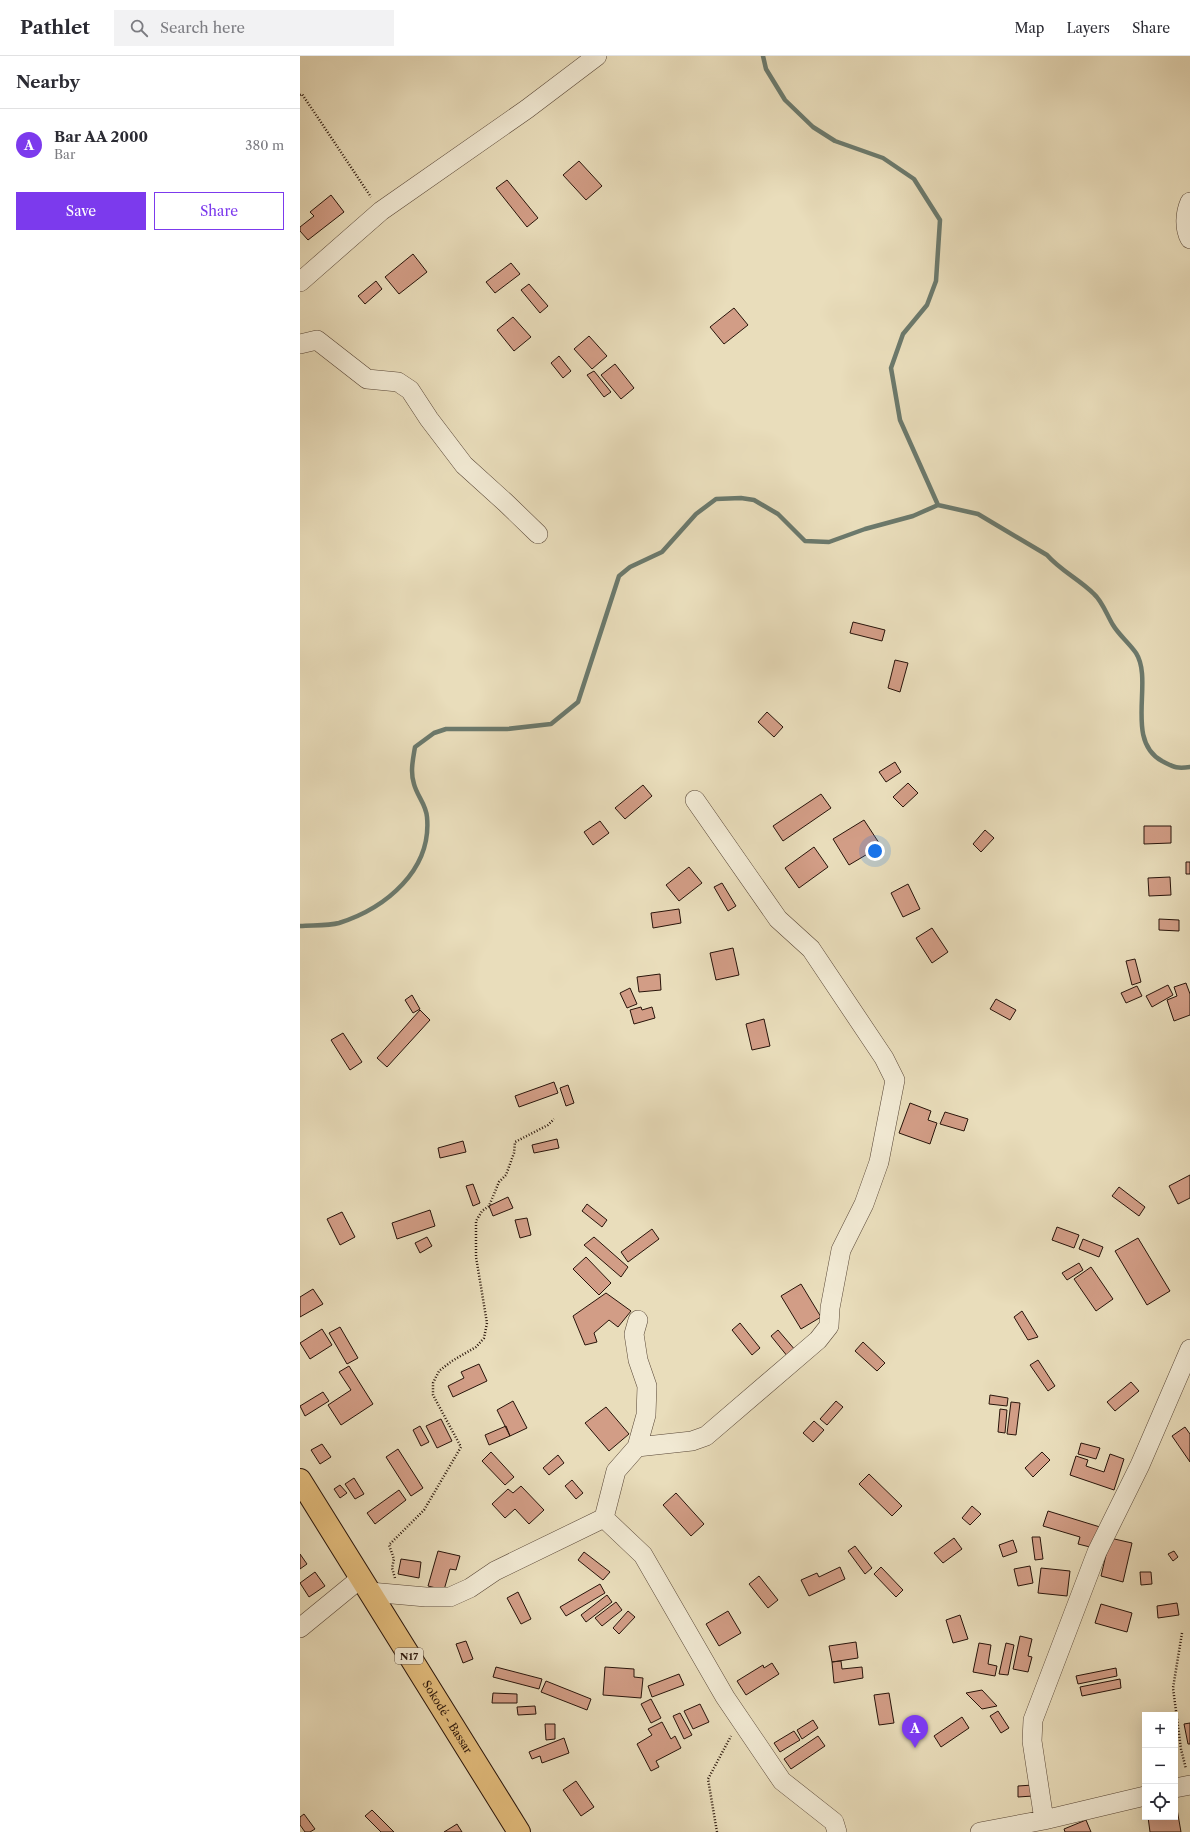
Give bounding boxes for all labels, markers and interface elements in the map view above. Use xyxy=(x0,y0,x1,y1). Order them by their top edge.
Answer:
search box xyxy=(114,10,394,46)
text: Pathlet xyxy=(20,16,90,39)
icon: search xyxy=(128,17,150,39)
text: Search here xyxy=(160,18,245,37)
text: Map xyxy=(1014,19,1044,37)
text: Layers xyxy=(1066,19,1110,37)
text: Share xyxy=(1132,19,1170,37)
text: Nearby xyxy=(16,72,80,92)
text: Bar AA 2000 xyxy=(54,127,148,146)
text: A xyxy=(24,137,34,153)
text: 380 m xyxy=(245,137,284,153)
text: Bar xyxy=(54,146,75,162)
button: Save xyxy=(16,192,146,230)
button: Share xyxy=(154,192,284,230)
your location xyxy=(865,841,885,861)
road number: N17 xyxy=(395,1648,423,1664)
street label: Sokodé - Bassar xyxy=(419,1678,476,1756)
map controls xyxy=(1142,1712,1178,1820)
button: + xyxy=(1142,1712,1178,1748)
pin: A xyxy=(902,1715,928,1748)
button: − xyxy=(1142,1748,1178,1784)
button: locate xyxy=(1142,1784,1178,1820)

